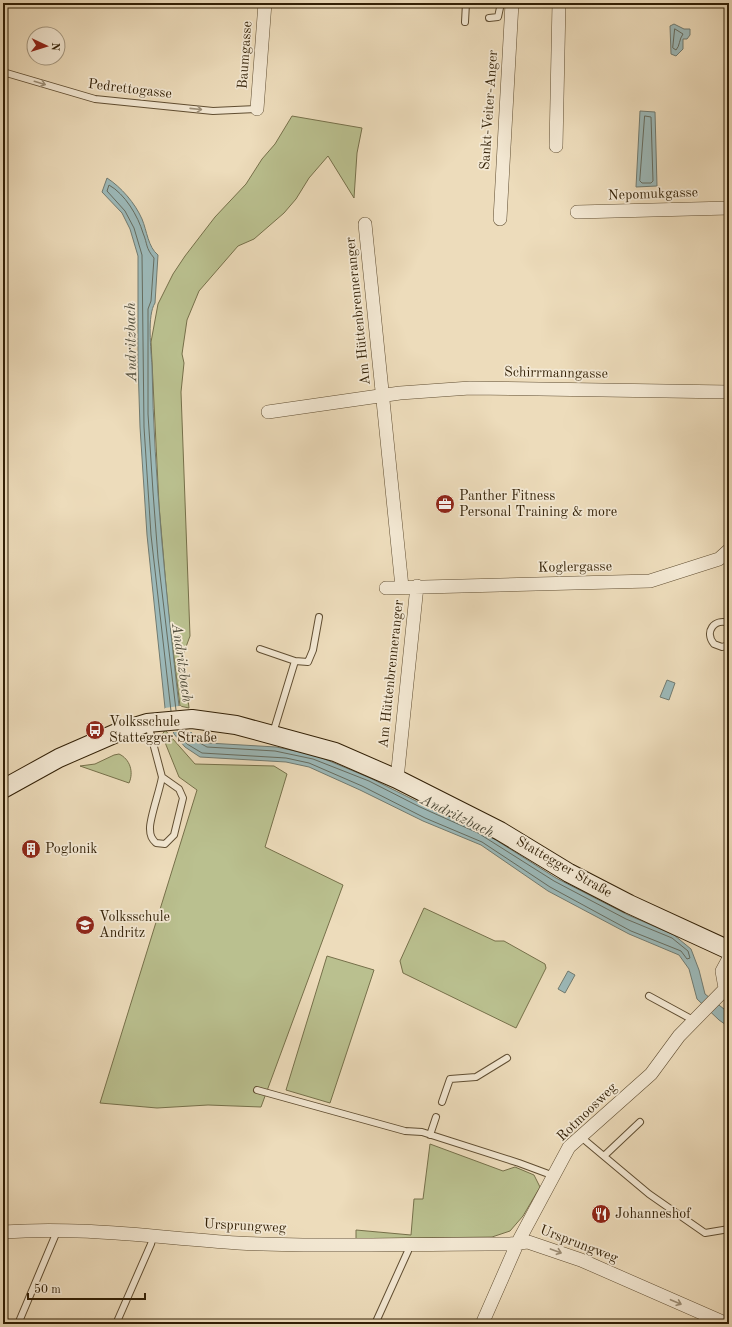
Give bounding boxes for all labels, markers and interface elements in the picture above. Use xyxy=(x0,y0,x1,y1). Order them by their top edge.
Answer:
street label: Baumgasse xyxy=(236,20,254,90)
north arrow xyxy=(26,26,66,66)
text: N xyxy=(49,42,60,52)
street label: Sankt-Veiter-Anger xyxy=(478,49,500,171)
street label: Pedrettogasse xyxy=(87,77,173,101)
one-way arrow xyxy=(34,80,47,87)
one-way arrow xyxy=(189,105,202,113)
street label: Nepomukgasse xyxy=(608,185,698,203)
street label: Am Hüttenbrenneranger xyxy=(343,236,373,386)
water label: Andritzbach xyxy=(124,302,140,383)
street label: Schirrmanngasse xyxy=(504,365,608,381)
place label: Panther Fitness Personal Training & more xyxy=(459,489,617,519)
office icon: Panther Fitness Personal Training & more xyxy=(434,493,456,515)
street label: Koglergasse xyxy=(538,559,612,575)
street label: Am Hüttenbrenneranger xyxy=(376,599,406,749)
water label: Andritzbach xyxy=(168,622,194,704)
place label: Volksschule Stattegger Straße xyxy=(109,715,217,745)
bus stop icon: Volksschule Stattegger Straße xyxy=(84,719,106,741)
water label: Andritzbach xyxy=(417,792,496,841)
street label: Stattegger Straße xyxy=(514,834,614,900)
building icon: Poglonik xyxy=(20,838,42,860)
place label: Poglonik xyxy=(45,842,98,856)
place label: Volksschule Andritz xyxy=(99,910,170,940)
school or university icon: Volksschule Andritz xyxy=(74,914,96,936)
street label: Rotmoosweg xyxy=(554,1080,620,1144)
restaurant icon: Johanneshof xyxy=(590,1203,612,1225)
place label: Johanneshof xyxy=(615,1207,692,1221)
street label: Ursprungweg xyxy=(203,1217,287,1235)
street label: Ursprungweg xyxy=(538,1223,620,1265)
one-way arrow xyxy=(549,1248,561,1256)
scale bar xyxy=(28,1275,145,1301)
text: 50 m xyxy=(34,1283,61,1296)
one-way arrow xyxy=(669,1298,681,1306)

